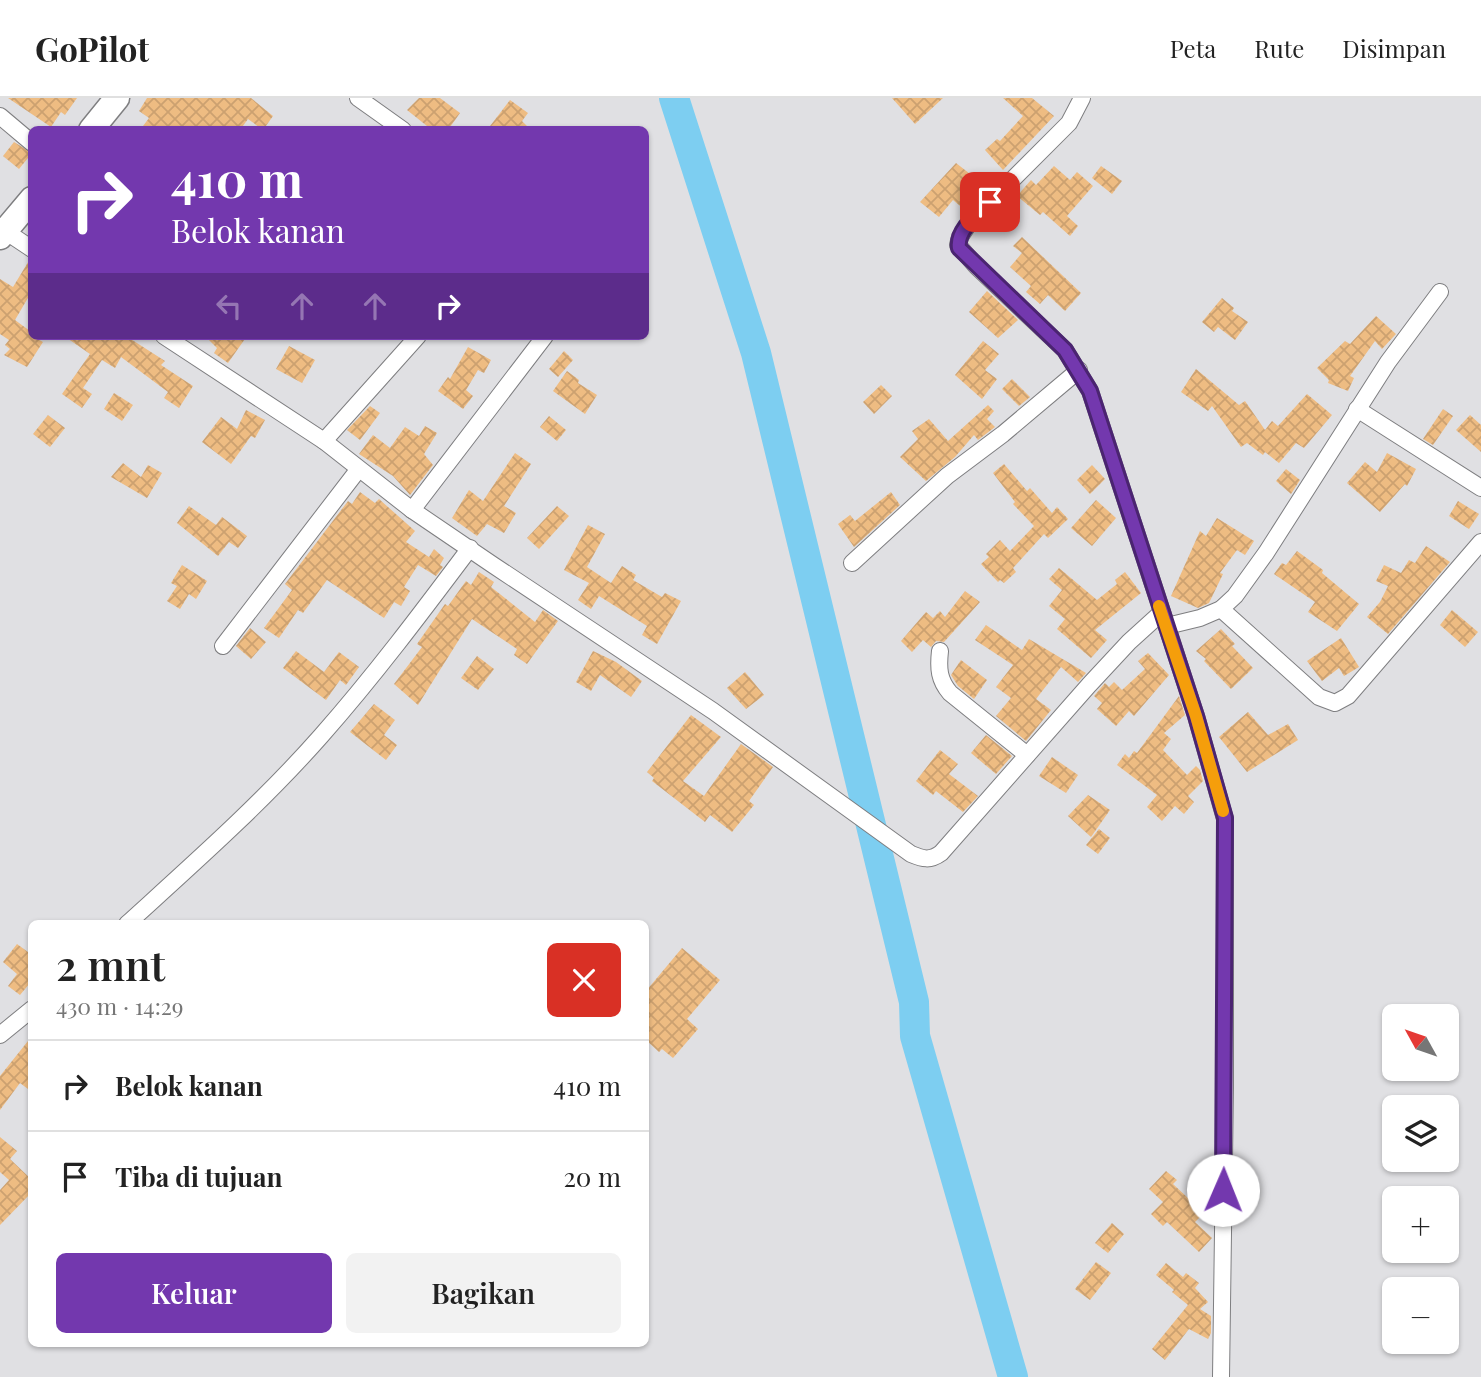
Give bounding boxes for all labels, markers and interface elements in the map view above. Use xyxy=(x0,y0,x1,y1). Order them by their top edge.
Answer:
text: GoPilot xyxy=(35,26,149,70)
text: Peta xyxy=(1170,32,1216,64)
text: Rute xyxy=(1254,32,1304,64)
text: Disimpan xyxy=(1342,32,1446,64)
text: 410 m xyxy=(171,145,303,210)
icon: right xyxy=(56,154,147,245)
pin xyxy=(960,172,1020,232)
icon: arrive xyxy=(971,183,1009,221)
text: Belok kanan xyxy=(171,208,345,251)
icon: left xyxy=(210,287,248,325)
icon: ahead xyxy=(283,287,321,325)
icon: ahead xyxy=(356,287,394,325)
icon: right xyxy=(429,287,467,325)
text: 2 mnt xyxy=(56,936,165,992)
button: close xyxy=(547,943,621,1017)
text: 430 m · 14:29 xyxy=(56,990,184,1021)
north arrow xyxy=(1382,1004,1460,1082)
map controls xyxy=(1382,1004,1459,1354)
icon: right xyxy=(56,1067,94,1105)
text: Belok kanan xyxy=(115,1068,263,1103)
text: 410 m xyxy=(553,1068,621,1103)
button: layers xyxy=(1382,1095,1459,1172)
position arrow xyxy=(1186,1153,1260,1227)
icon: arrive xyxy=(56,1158,94,1196)
text: Tiba di tujuan xyxy=(115,1159,283,1194)
text: 20 m xyxy=(563,1159,621,1194)
button: + xyxy=(1382,1186,1459,1263)
button: Keluar xyxy=(56,1253,332,1333)
button: Bagikan xyxy=(346,1253,621,1333)
button: − xyxy=(1382,1277,1459,1354)

